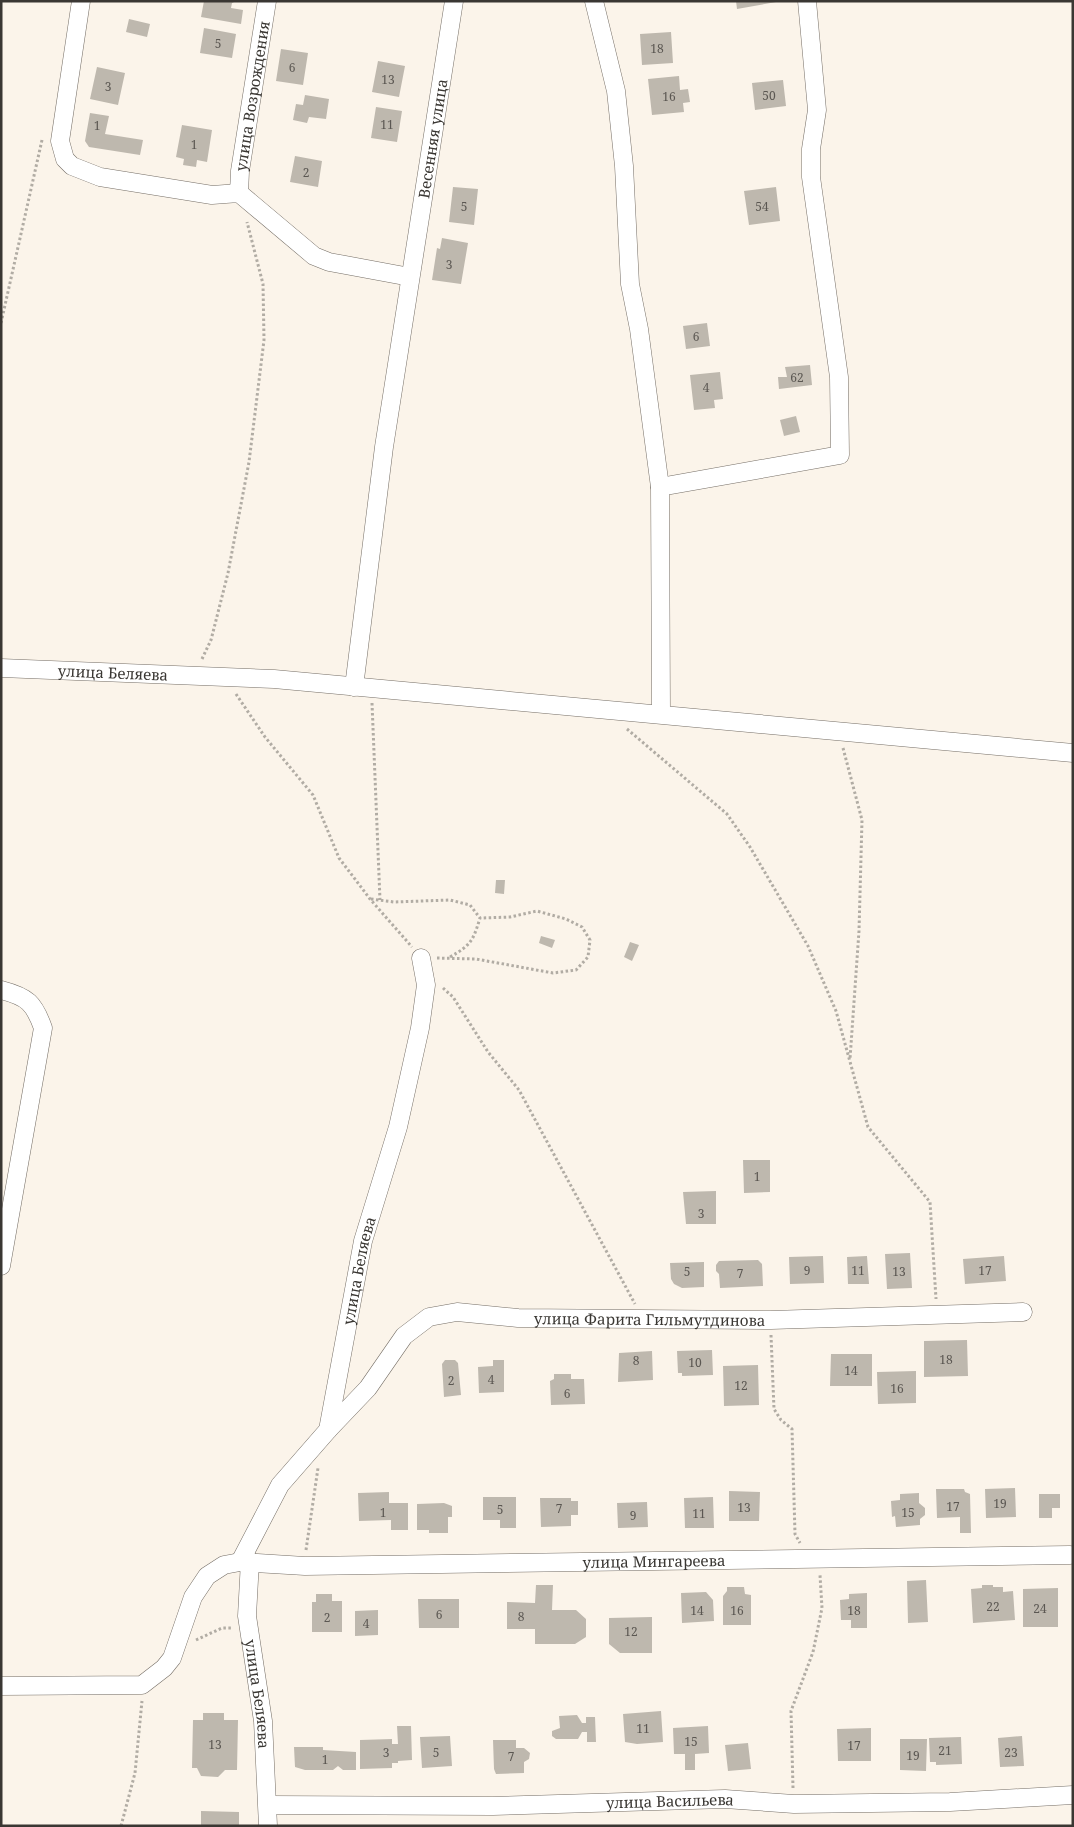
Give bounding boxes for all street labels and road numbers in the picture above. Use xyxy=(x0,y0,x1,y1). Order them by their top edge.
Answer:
street label: улица Возрождения xyxy=(230,19,274,173)
street label: Весенняя улица xyxy=(413,77,452,200)
street label: улица Беляева xyxy=(57,660,168,685)
street label: улица Беляева xyxy=(338,1214,380,1327)
street label: улица Фарита Гильмутдинова xyxy=(534,1308,766,1330)
street label: улица Мингареева xyxy=(582,1550,726,1572)
street label: улица Беляева xyxy=(241,1638,274,1749)
street label: улица Васильева xyxy=(605,1789,735,1813)

